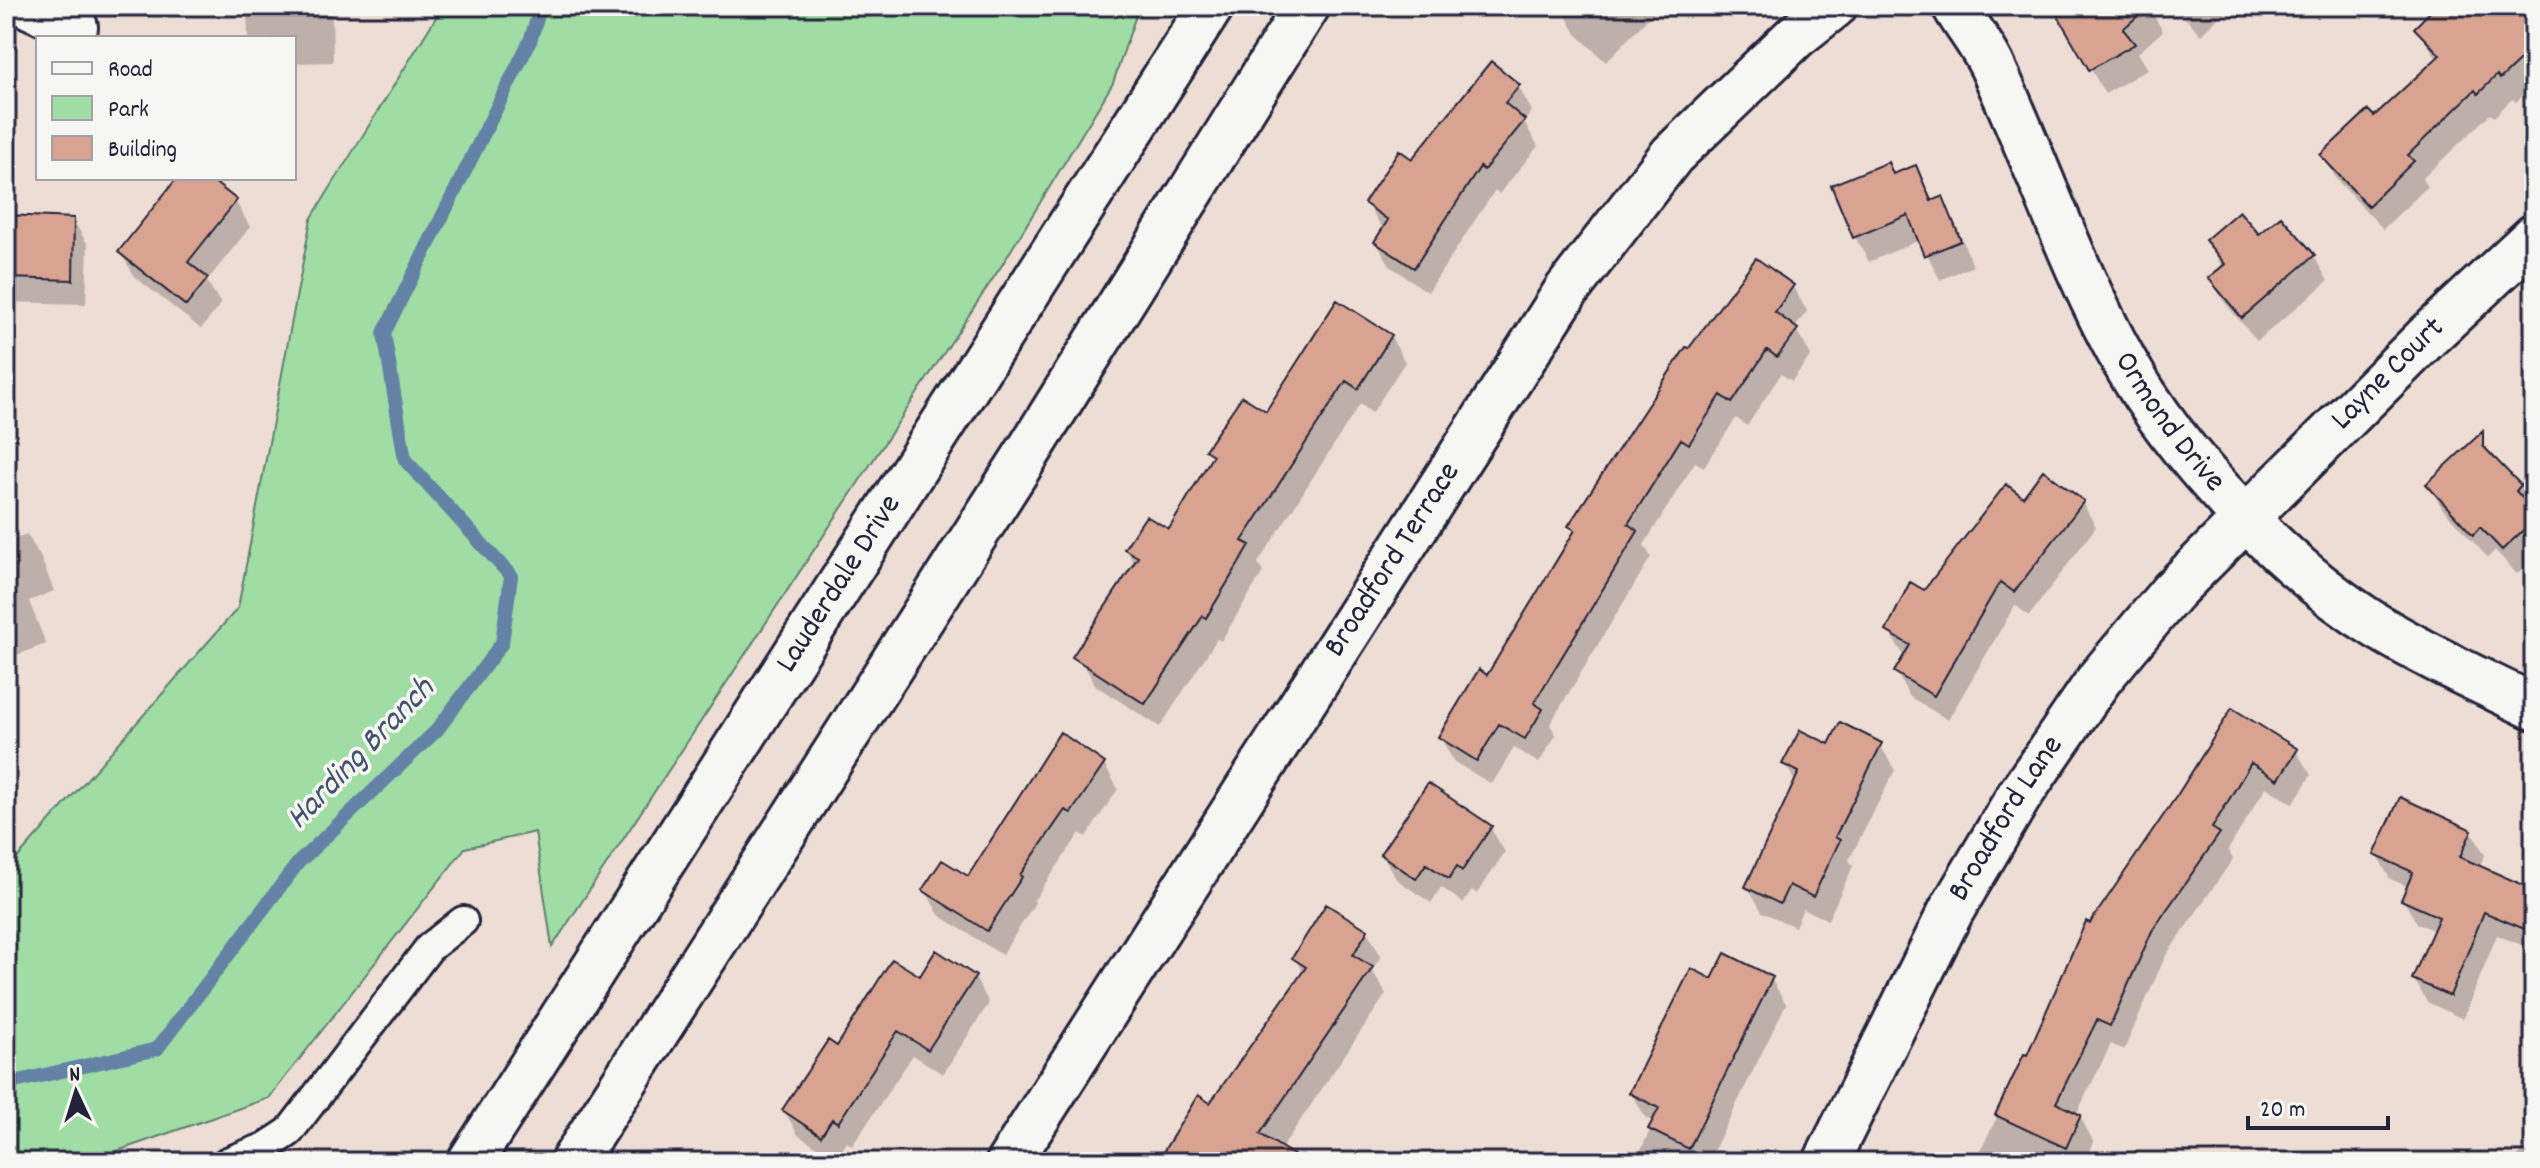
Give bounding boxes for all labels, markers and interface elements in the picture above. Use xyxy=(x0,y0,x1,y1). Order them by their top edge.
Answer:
legend xyxy=(36,36,296,180)
text: Road xyxy=(108,54,153,88)
text: Park xyxy=(108,94,149,128)
text: Building xyxy=(108,134,177,168)
street label: Layne Court xyxy=(2321,307,2456,443)
street label: Ormond Drive xyxy=(2101,344,2235,504)
street label: Broadford Terrace xyxy=(1314,454,1474,667)
street label: Lauderdale Drive xyxy=(766,486,915,683)
water label: Harding Branch xyxy=(276,666,449,843)
street label: Broadford Lane xyxy=(1938,727,2076,911)
north arrow xyxy=(36,1052,116,1132)
text: N xyxy=(68,1060,81,1091)
scale bar xyxy=(2248,1080,2388,1130)
text: 20 m xyxy=(2260,1094,2306,1128)

